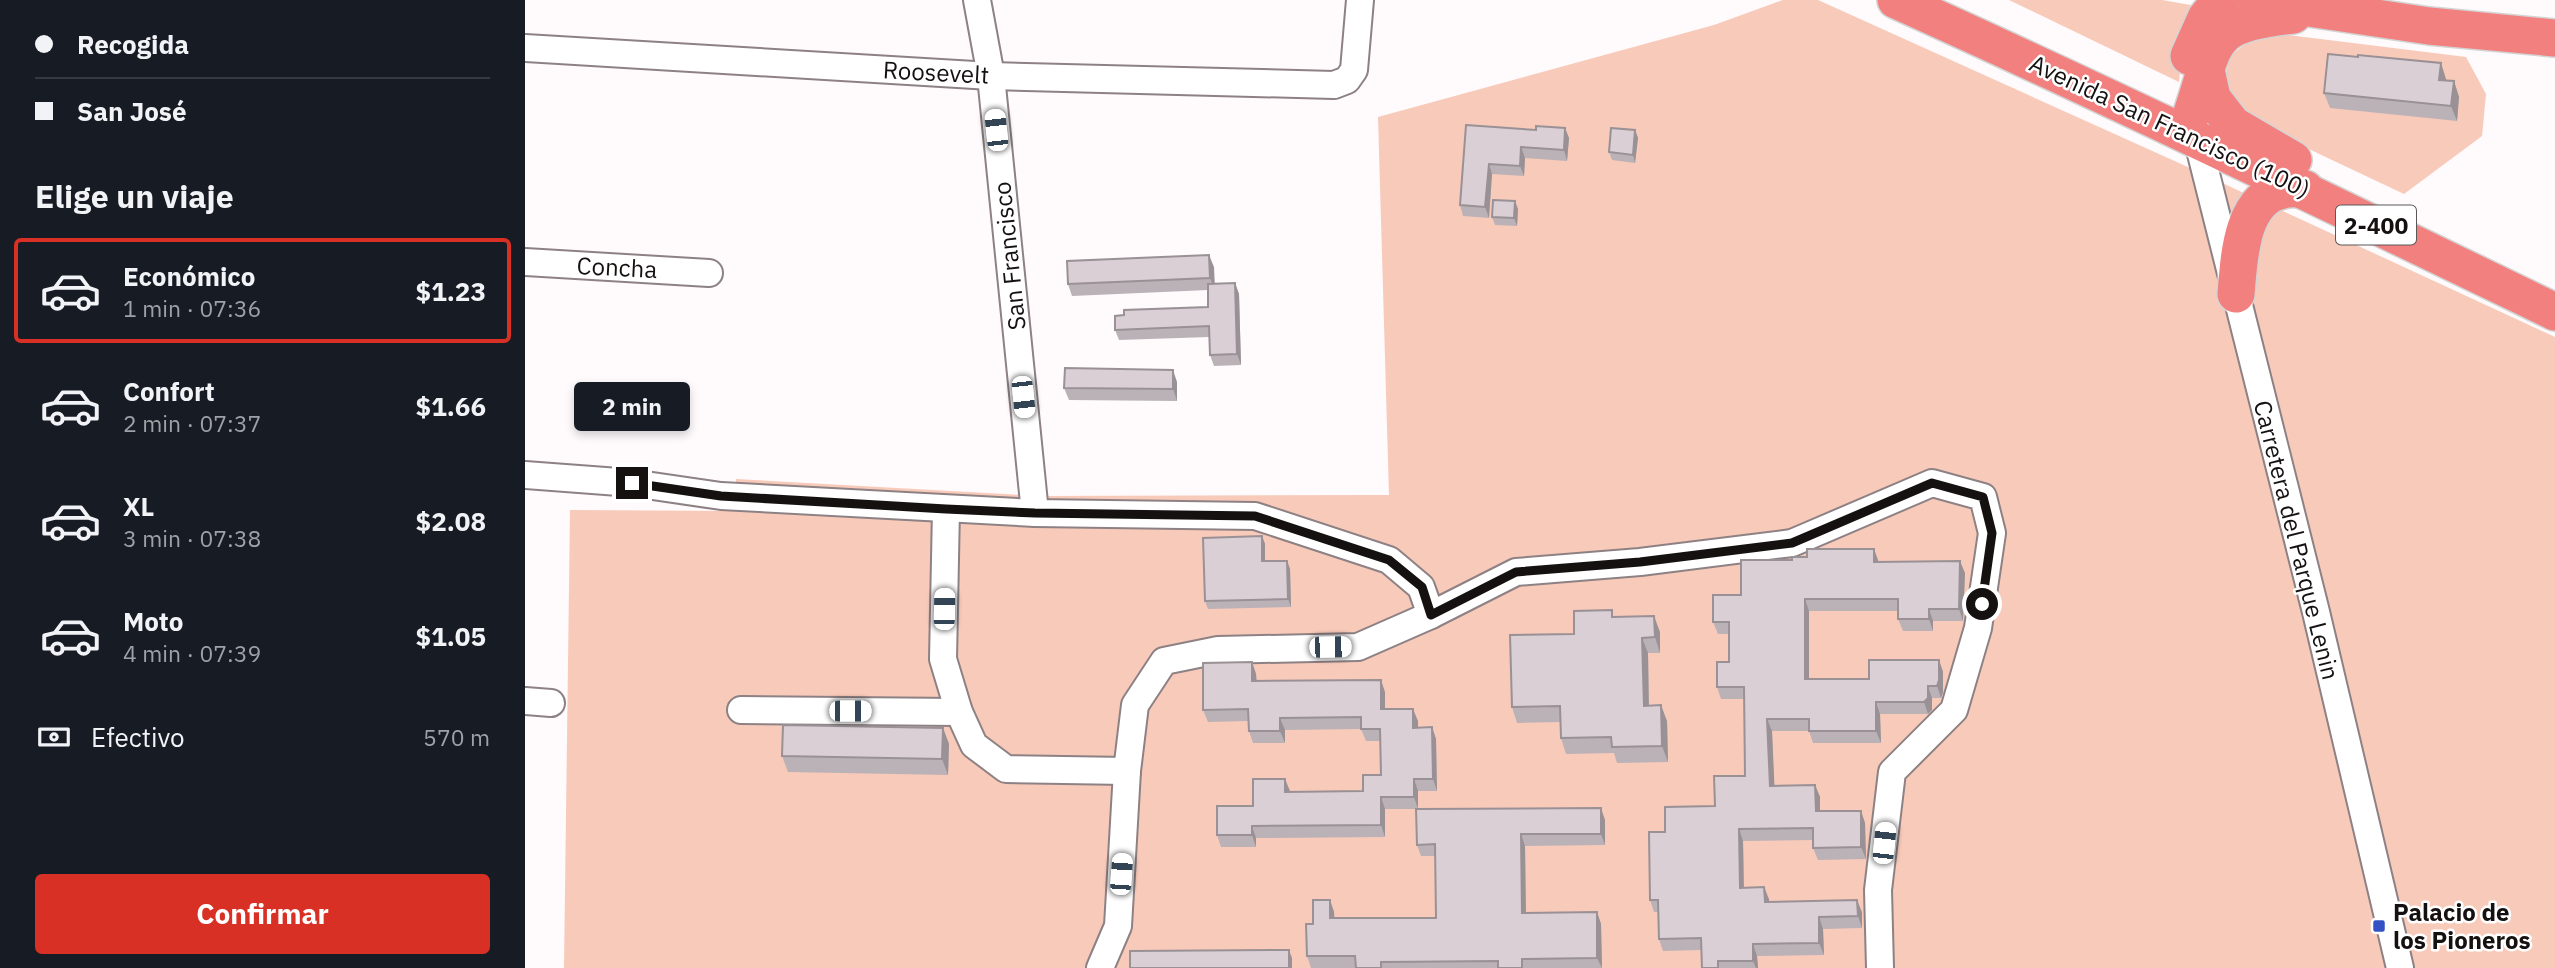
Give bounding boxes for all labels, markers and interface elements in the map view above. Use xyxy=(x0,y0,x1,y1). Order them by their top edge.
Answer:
text: Recogida xyxy=(77,27,189,61)
street label: Avenida San Francisco (100) xyxy=(2025,47,2315,205)
street label: Roosevelt xyxy=(882,53,990,91)
text: San José xyxy=(77,94,187,128)
car xyxy=(984,108,1009,152)
text: Elige un viaje xyxy=(35,175,234,217)
street label: San Francisco xyxy=(985,180,1033,332)
road number: 2-400 xyxy=(2336,206,2416,244)
street label: Concha xyxy=(576,249,658,285)
icon: car xyxy=(39,259,102,322)
text: Económico xyxy=(123,259,255,293)
text: $1.23 xyxy=(416,274,486,308)
text: 1 min · 07:36 xyxy=(123,293,261,323)
icon: car xyxy=(39,374,102,437)
text: Confort xyxy=(123,374,215,408)
car xyxy=(1011,375,1036,419)
callout: 2 min xyxy=(574,382,690,430)
text: $1.66 xyxy=(416,389,486,423)
text: 2 min xyxy=(602,391,662,421)
street label: Carretera del Parque Lenin xyxy=(2247,397,2347,683)
text: 2 min · 07:37 xyxy=(123,408,261,438)
route end xyxy=(616,467,648,499)
icon: car xyxy=(39,489,102,552)
text: XL xyxy=(123,489,154,523)
text: $2.08 xyxy=(416,504,486,538)
text: 3 min · 07:38 xyxy=(123,523,261,553)
car xyxy=(934,588,955,630)
route start xyxy=(1966,588,1998,620)
icon: car xyxy=(39,604,102,667)
text: Moto xyxy=(123,604,183,638)
text: $1.05 xyxy=(416,619,486,653)
car xyxy=(1309,636,1352,658)
text: 4 min · 07:39 xyxy=(123,638,261,668)
car xyxy=(830,701,872,722)
icon: cash xyxy=(35,718,73,756)
text: Efectivo xyxy=(91,720,185,754)
text: 570 m xyxy=(423,722,490,752)
car xyxy=(1872,821,1897,865)
car xyxy=(1110,852,1133,896)
button: Confirmar xyxy=(35,874,490,954)
place label: Palacio de los Pioneros xyxy=(2393,896,2531,956)
marker: Palacio de los Pioneros xyxy=(2371,918,2387,934)

